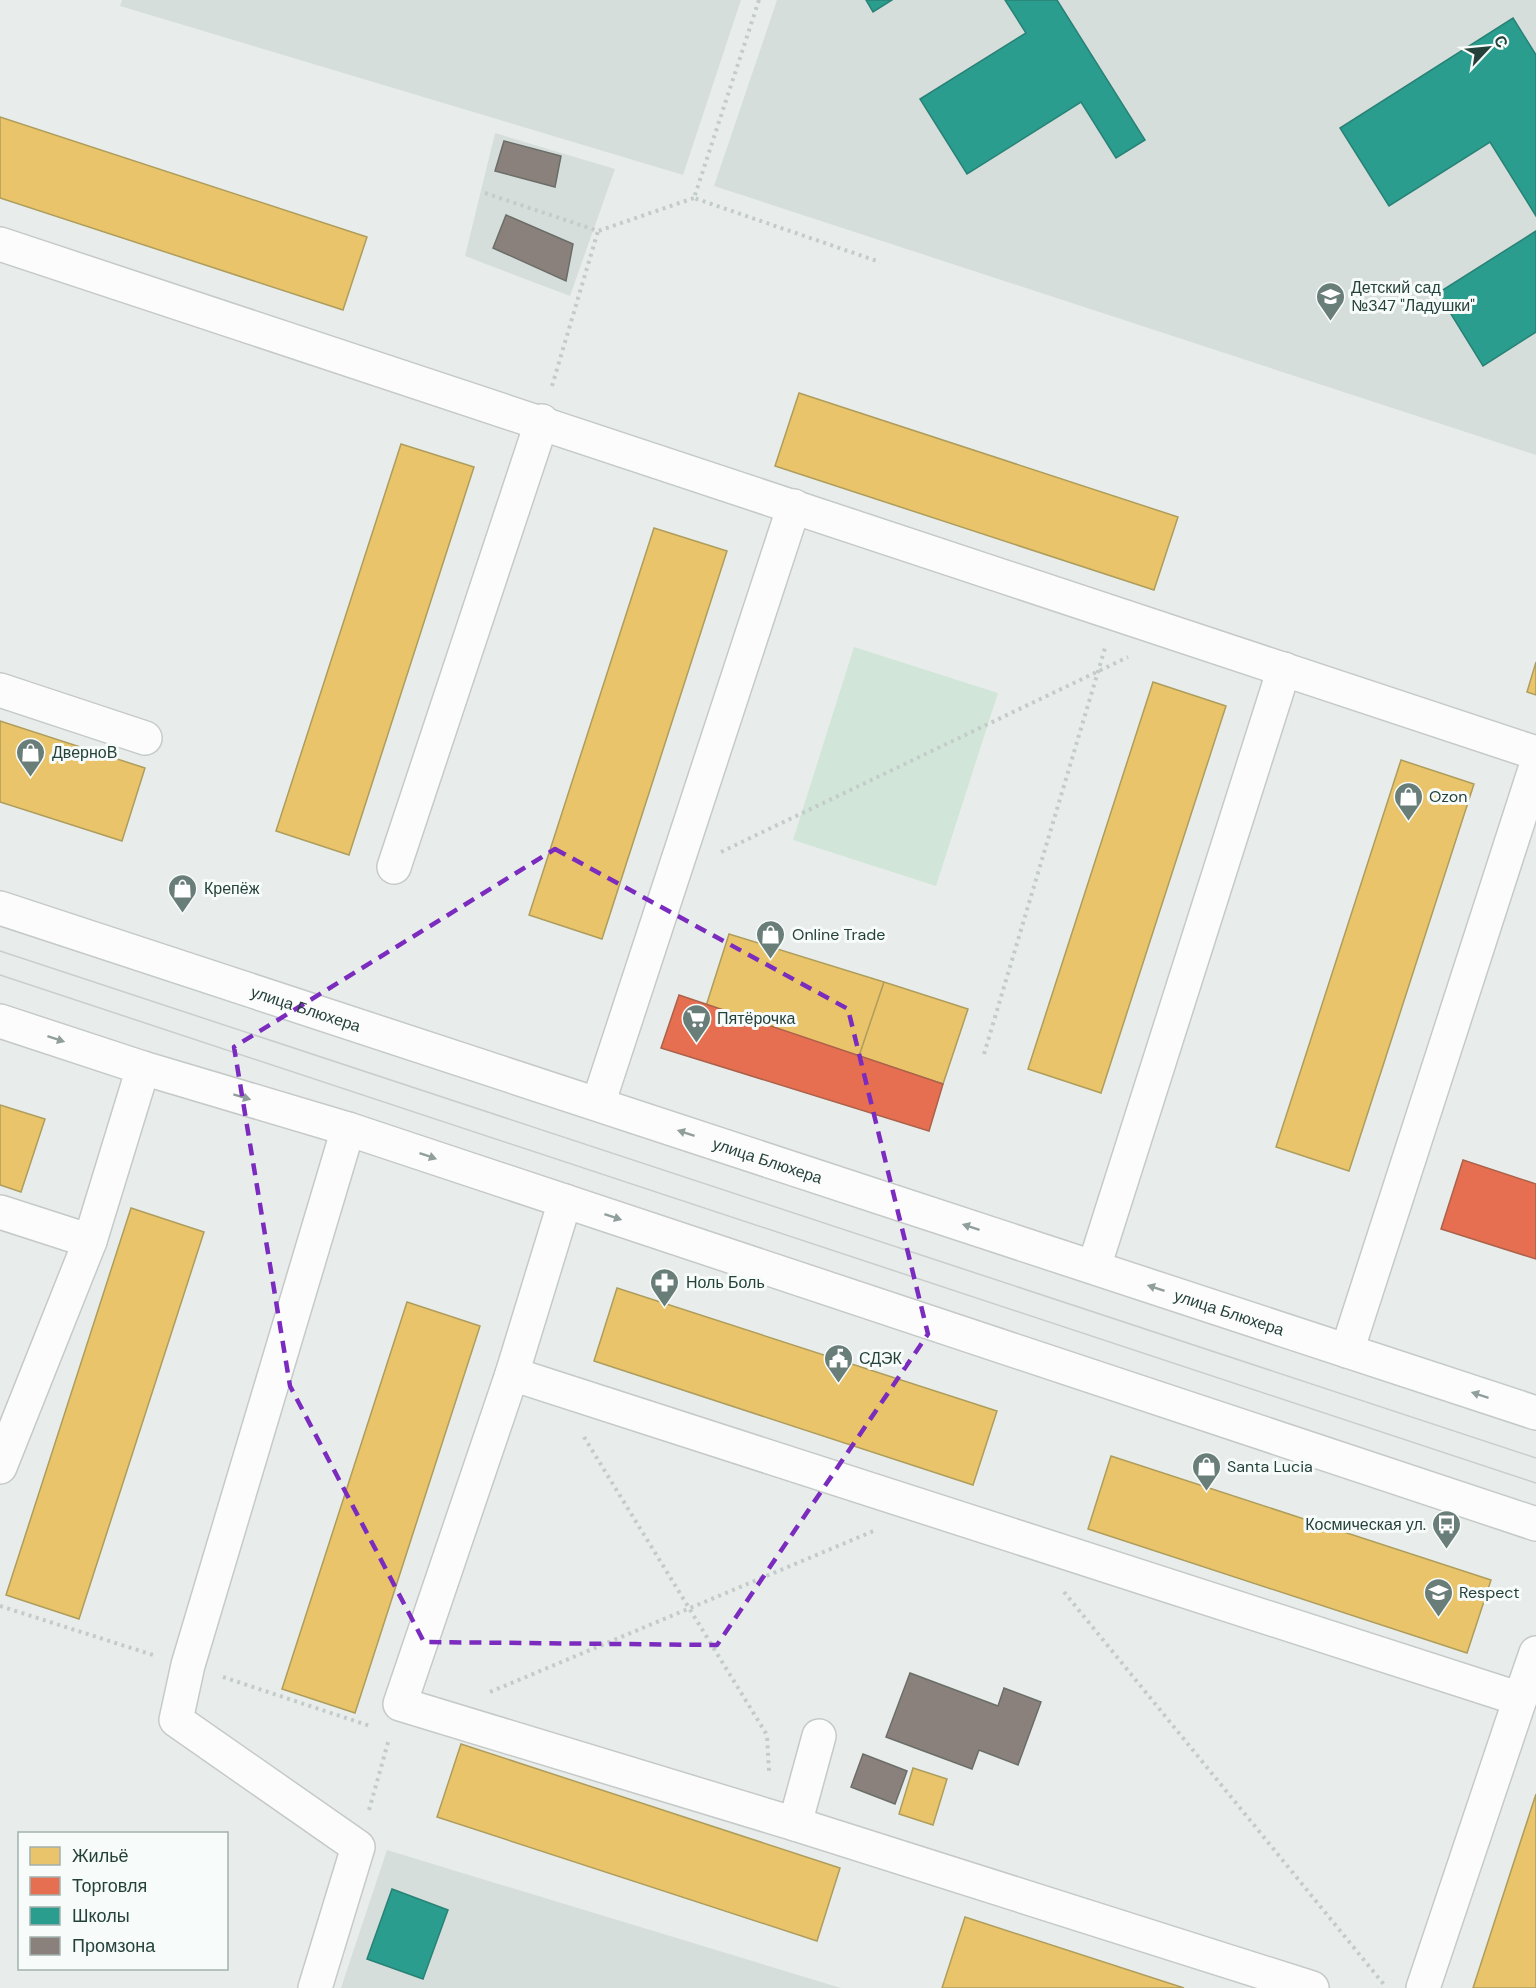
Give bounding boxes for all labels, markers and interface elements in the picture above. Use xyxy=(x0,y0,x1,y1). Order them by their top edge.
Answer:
north arrow xyxy=(1458,18,1518,78)
text: С xyxy=(1489,32,1513,52)
place label: Детский сад №347 "Ладушки" xyxy=(1351,277,1475,316)
school or university icon: Детский сад №347 "Ладушки" xyxy=(1314,280,1346,322)
shop icon: ДверноВ xyxy=(15,736,47,778)
place label: ДверноВ xyxy=(52,742,117,763)
shop icon: Ozon xyxy=(1392,780,1424,822)
place label: Ozon xyxy=(1429,786,1467,807)
shop icon: Крепёж xyxy=(167,872,199,914)
place label: Крепёж xyxy=(204,878,260,899)
shop icon: Online Trade xyxy=(755,918,787,960)
place label: Online Trade xyxy=(792,924,885,945)
street label: улица Блюхера xyxy=(248,981,364,1036)
supermarket icon: Пятёрочка xyxy=(680,1002,712,1044)
place label: Пятёрочка xyxy=(717,1008,796,1029)
one-way arrow xyxy=(47,1035,65,1044)
one-way arrow xyxy=(233,1093,251,1102)
one-way arrow xyxy=(677,1127,695,1137)
street label: улица Блюхера xyxy=(710,1133,825,1188)
one-way arrow xyxy=(419,1151,437,1161)
one-way arrow xyxy=(604,1213,622,1223)
one-way arrow xyxy=(962,1221,980,1231)
pharmacy icon: Ноль Боль xyxy=(649,1266,681,1308)
place label: Ноль Боль xyxy=(686,1272,765,1293)
one-way arrow xyxy=(1147,1282,1165,1292)
street label: улица Блюхера xyxy=(1172,1284,1287,1340)
public building icon: СДЭК xyxy=(822,1342,854,1384)
place label: СДЭК xyxy=(859,1348,903,1369)
one-way arrow xyxy=(1471,1390,1489,1399)
shop icon: Santa Lucia xyxy=(1190,1450,1222,1492)
place label: Santa Lucia xyxy=(1227,1456,1313,1477)
bus stop icon: Космическая ул. xyxy=(1431,1508,1463,1550)
place label: Космическая ул. xyxy=(1305,1514,1426,1535)
school or university icon: Respect xyxy=(1422,1576,1454,1618)
place label: Respect xyxy=(1459,1582,1519,1603)
legend xyxy=(18,1832,228,1970)
text: Жильё xyxy=(72,1844,129,1868)
text: Торговля xyxy=(72,1874,147,1898)
text: Школы xyxy=(72,1904,130,1928)
text: Промзона xyxy=(72,1934,156,1958)

